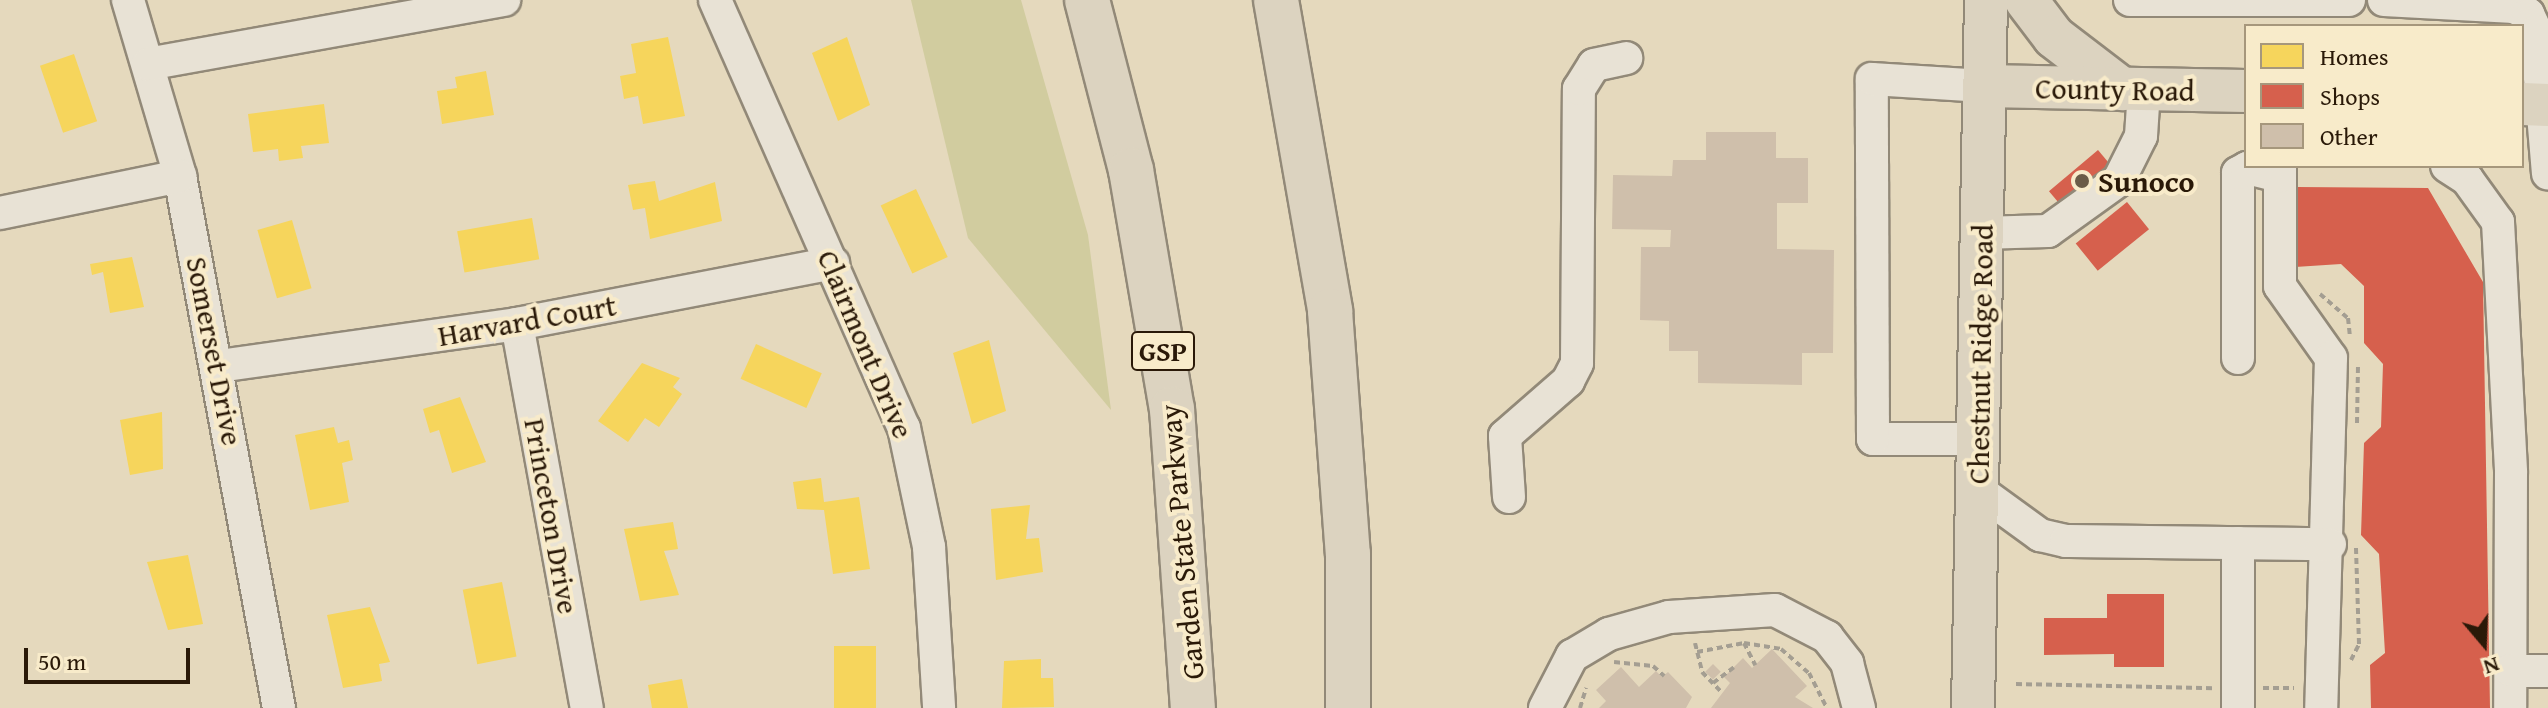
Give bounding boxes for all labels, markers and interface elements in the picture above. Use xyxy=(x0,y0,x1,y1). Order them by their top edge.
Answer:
legend xyxy=(2244,24,2524,168)
text: Homes xyxy=(2320,39,2389,74)
street label: County Road xyxy=(2035,70,2195,108)
text: Shops xyxy=(2320,79,2380,114)
text: Other xyxy=(2320,119,2378,154)
place label: Sunoco xyxy=(2098,163,2194,199)
marker: Sunoco xyxy=(2073,172,2091,190)
street label: Chestnut Ridge Road xyxy=(1960,224,2000,484)
street label: Clairmont Drive xyxy=(810,245,922,443)
street label: Somerset Drive xyxy=(179,254,251,448)
street label: Harvard Court xyxy=(435,287,619,353)
road number: GSP xyxy=(1131,327,1195,375)
street label: Garden State Parkway xyxy=(1151,403,1211,681)
street label: Princeton Drive xyxy=(517,415,587,617)
north arrow xyxy=(2444,604,2524,684)
scale bar xyxy=(28,632,194,682)
text: 50 m xyxy=(38,644,86,679)
text: N xyxy=(2480,649,2504,684)

